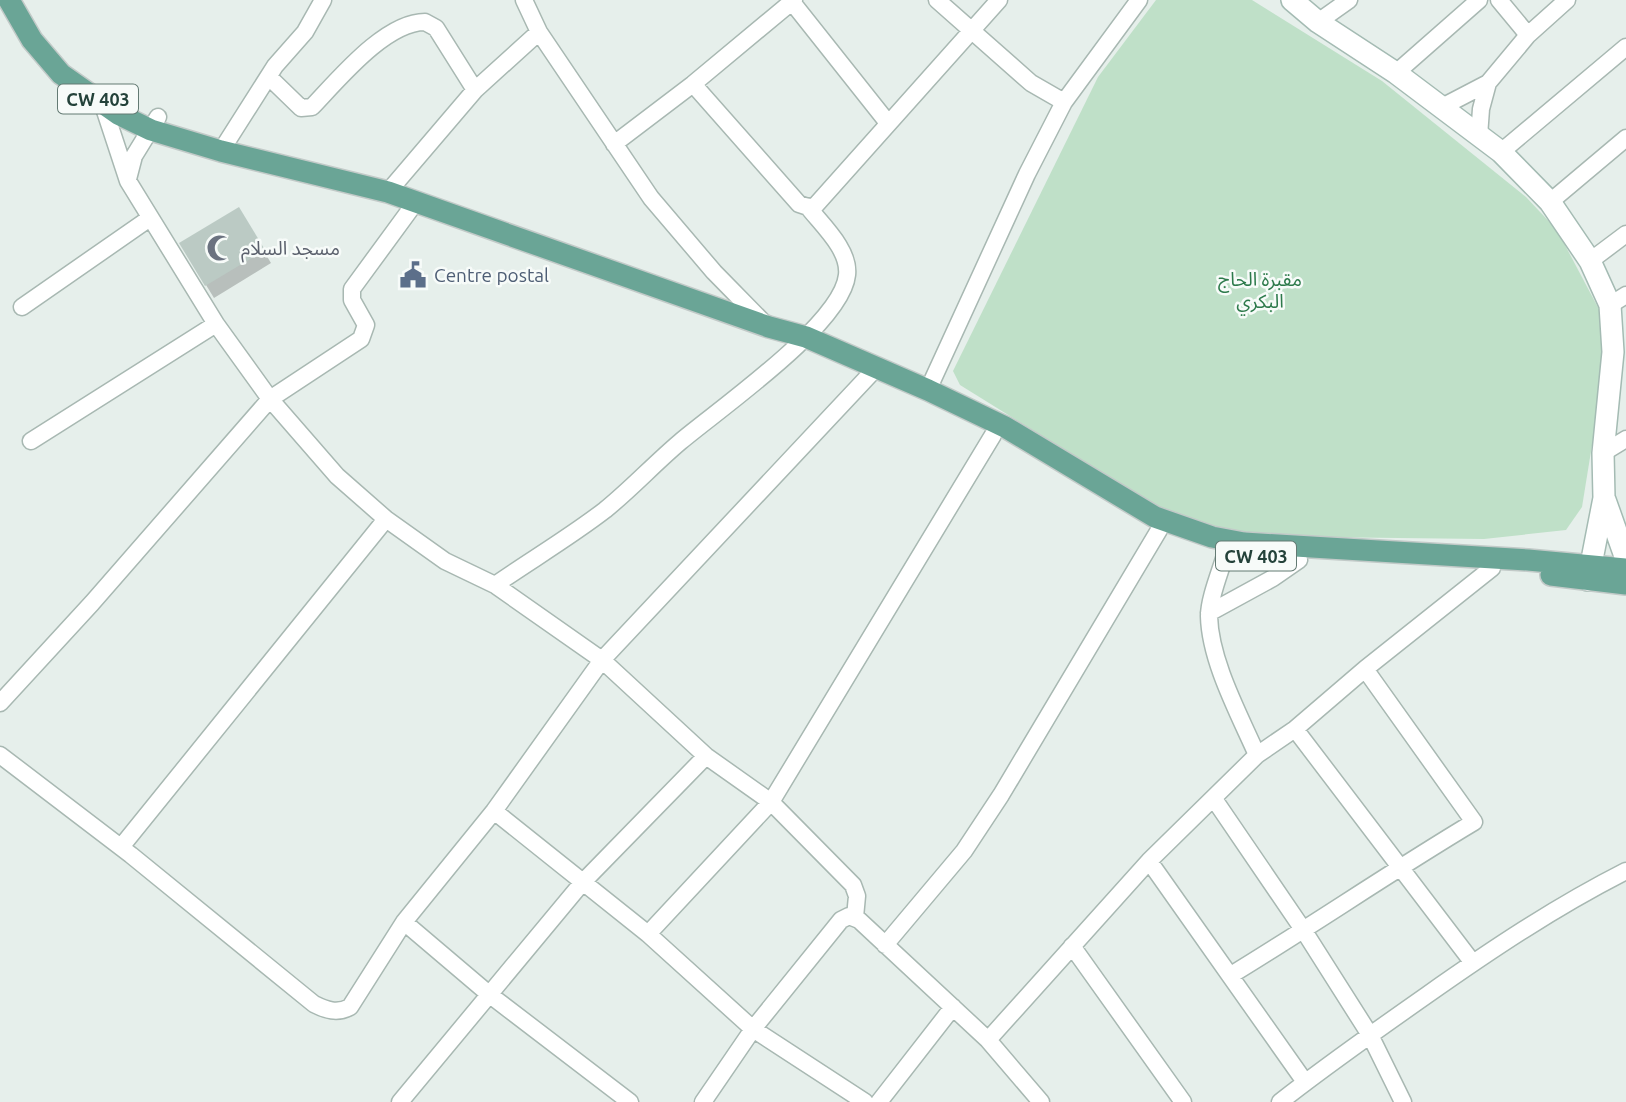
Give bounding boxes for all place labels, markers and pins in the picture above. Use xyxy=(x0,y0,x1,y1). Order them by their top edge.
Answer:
mosque icon: مسجد السلام xyxy=(205,233,235,263)
place label: مسجد السلام xyxy=(241,237,340,263)
public building icon: Centre postal xyxy=(398,260,428,290)
place label: Centre postal xyxy=(434,264,549,286)

